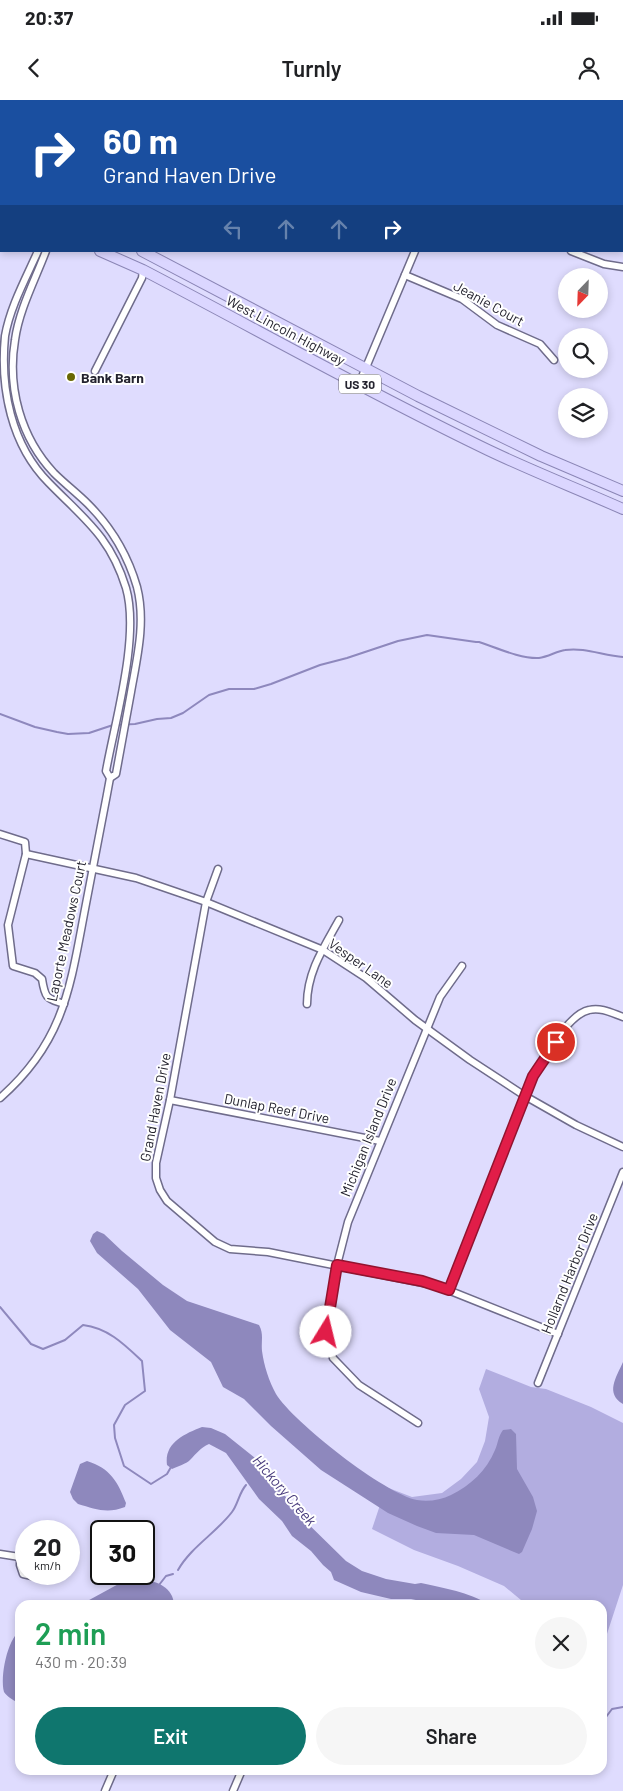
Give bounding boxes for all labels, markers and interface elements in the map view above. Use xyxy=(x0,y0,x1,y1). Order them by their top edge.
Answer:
text: 20:37 xyxy=(25,6,73,29)
icon: back xyxy=(20,54,48,82)
icon: person xyxy=(575,54,603,82)
text: Turnly xyxy=(282,55,341,81)
text: 60 m xyxy=(103,119,178,161)
icon: right xyxy=(20,120,85,185)
text: Grand Haven Drive xyxy=(103,161,276,187)
icon: left xyxy=(219,215,247,243)
icon: ahead xyxy=(272,215,300,243)
icon: ahead xyxy=(325,215,353,243)
icon: right xyxy=(378,215,406,243)
north arrow xyxy=(558,268,608,318)
map controls xyxy=(558,268,608,438)
street label: Jeanie Court xyxy=(451,277,527,329)
street label: West Lincoln Highway xyxy=(224,291,349,369)
button: search xyxy=(558,328,608,378)
place label: Bank Barn xyxy=(81,369,144,386)
marker: Bank Barn xyxy=(65,371,77,383)
road number: US 30 xyxy=(339,374,381,394)
button: layers xyxy=(558,388,608,438)
street label: Laporte Meadows Court xyxy=(43,859,89,1003)
street label: Vesper Lane xyxy=(326,935,396,991)
pin xyxy=(535,1021,577,1063)
icon: arrive xyxy=(542,1028,570,1056)
street label: Grand Haven Drive xyxy=(136,1051,174,1163)
street label: Michigan Island Drive xyxy=(336,1075,400,1199)
street label: Dunlap Reef Drive xyxy=(223,1089,331,1127)
street label: Hollarnd Harbor Drive xyxy=(537,1210,601,1336)
position arrow xyxy=(299,1305,351,1357)
water label: Hickory Creek xyxy=(249,1451,321,1530)
speed limit sign: 30 xyxy=(90,1520,155,1585)
text: 20 xyxy=(33,1531,62,1561)
text: km/h xyxy=(34,1558,61,1572)
text: 2 min xyxy=(35,1615,106,1651)
button: close xyxy=(535,1617,587,1669)
text: 430 m · 20:39 xyxy=(35,1652,127,1671)
button: Exit xyxy=(35,1707,306,1765)
button: Share xyxy=(316,1707,587,1765)

